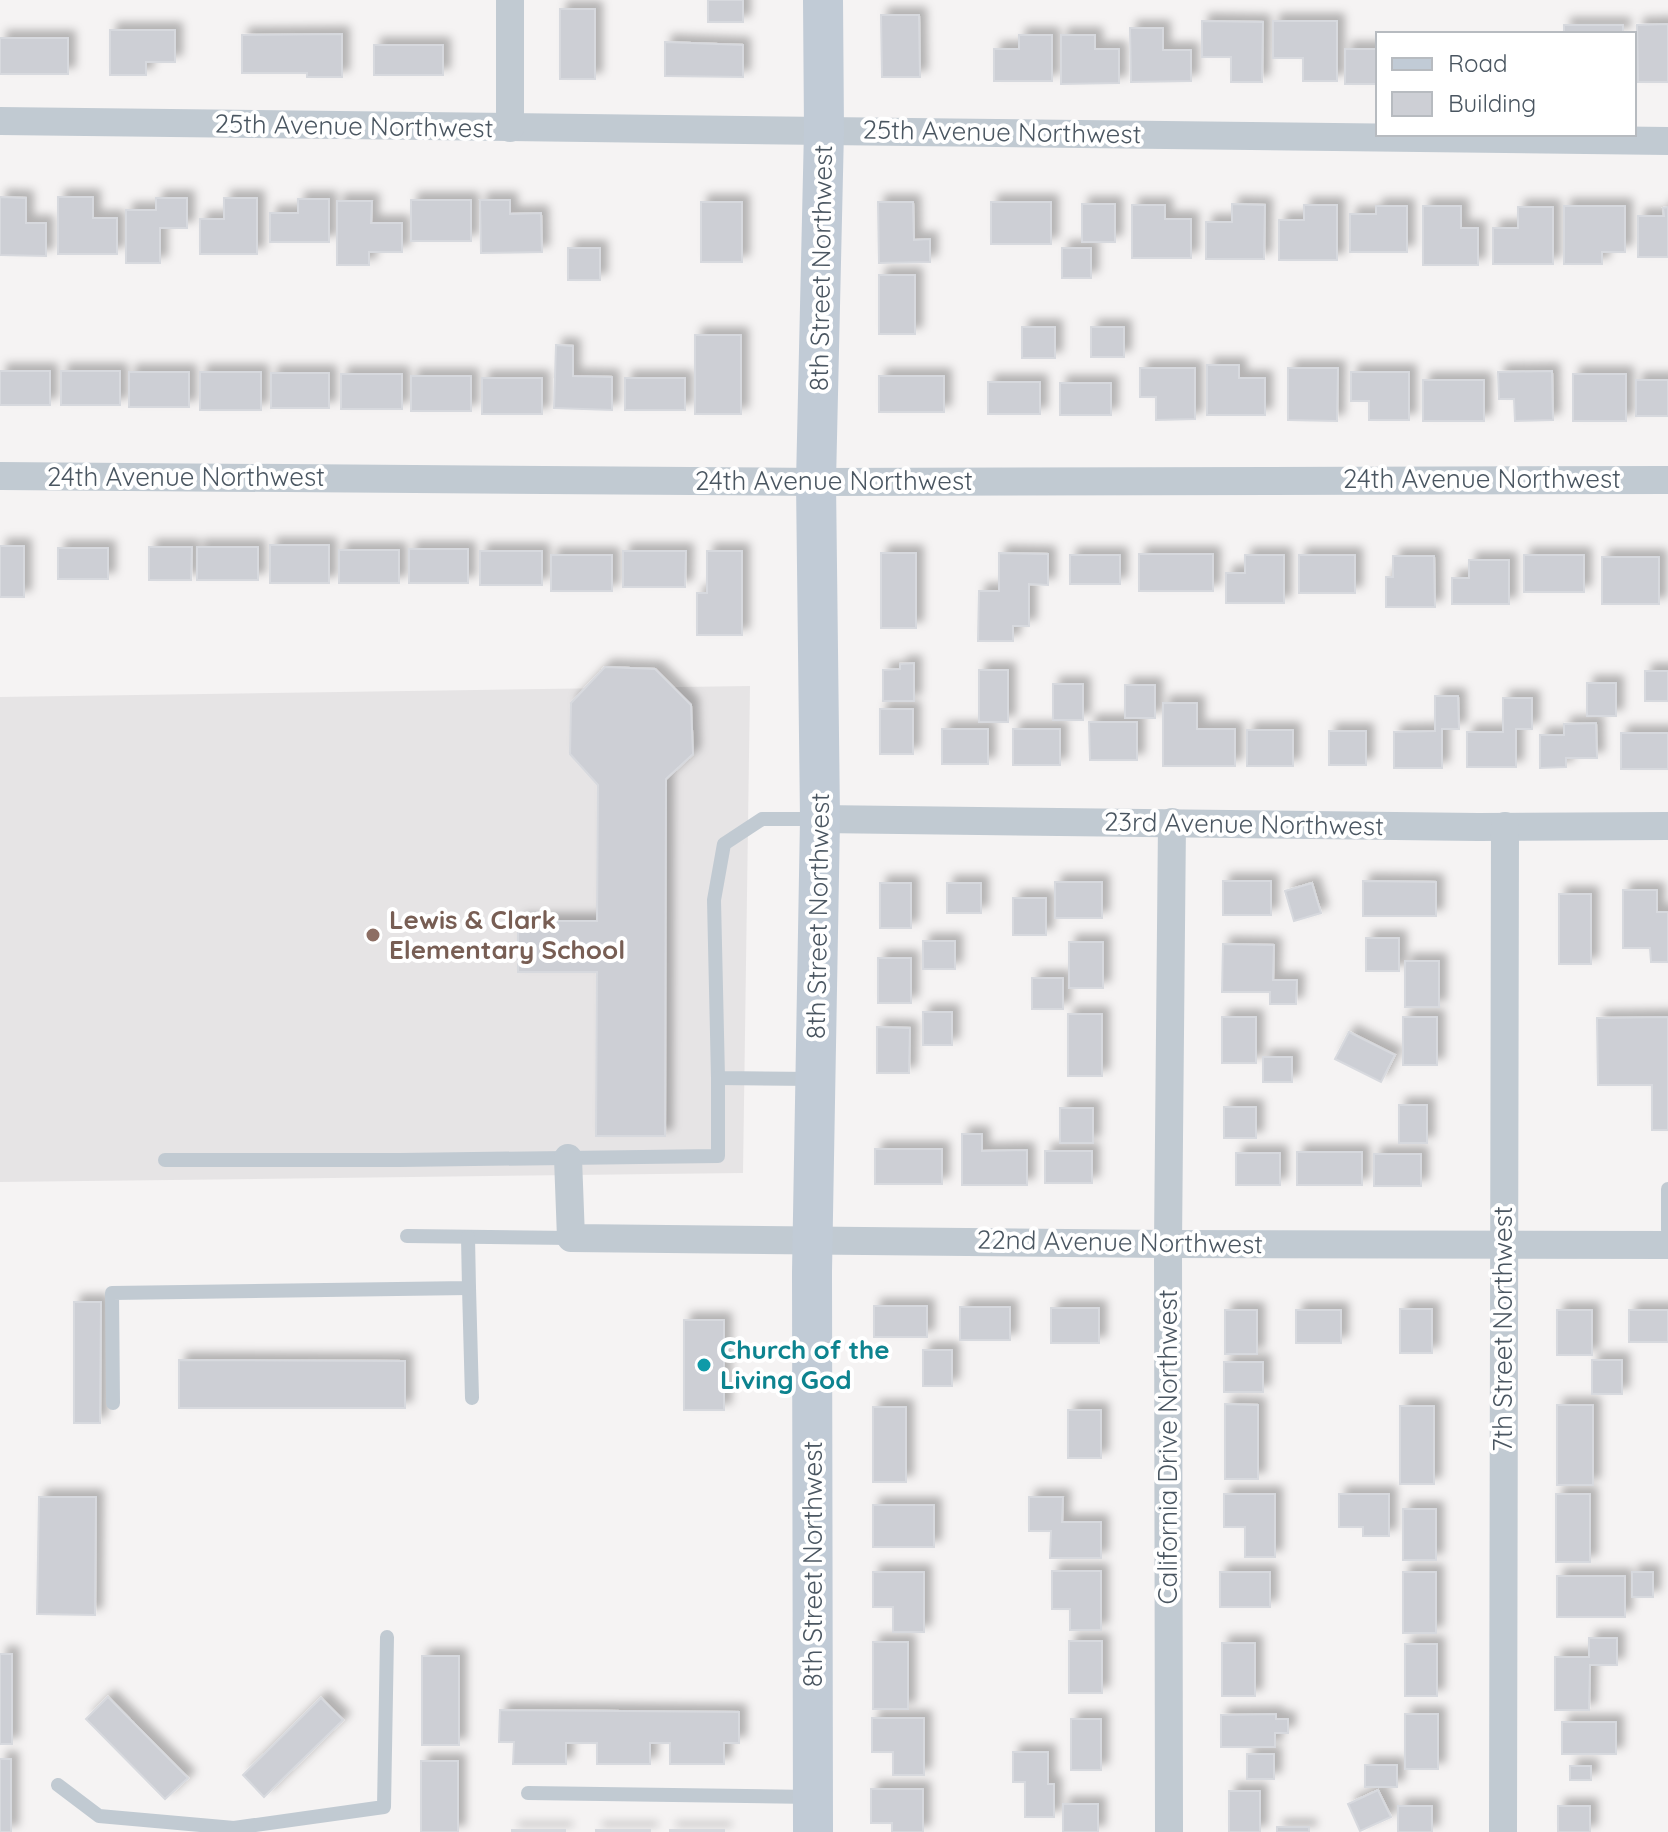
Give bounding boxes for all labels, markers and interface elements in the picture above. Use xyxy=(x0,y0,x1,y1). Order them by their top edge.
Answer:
legend xyxy=(1376,32,1636,136)
text: Road xyxy=(1448,48,1508,78)
text: Building xyxy=(1448,88,1536,118)
street label: 25th Avenue Northwest xyxy=(214,107,494,144)
street label: 25th Avenue Northwest xyxy=(862,113,1142,150)
street label: 8th Street Northwest xyxy=(802,145,839,391)
street label: 24th Avenue Northwest xyxy=(47,460,325,493)
street label: 24th Avenue Northwest xyxy=(1343,462,1621,495)
street label: 24th Avenue Northwest xyxy=(695,464,973,497)
street label: 8th Street Northwest xyxy=(799,793,836,1039)
street label: 23rd Avenue Northwest xyxy=(1104,805,1384,842)
place label: Lewis & Clark Elementary School xyxy=(389,903,625,966)
marker: Lewis & Clark Elementary School xyxy=(364,926,382,944)
street label: 7th Street Northwest xyxy=(1486,1206,1519,1452)
street label: 22nd Avenue Northwest xyxy=(977,1223,1263,1260)
street label: California Drive Northwest xyxy=(1151,1290,1184,1604)
place label: Church of the Living God xyxy=(720,1333,890,1396)
marker: Church of the Living God xyxy=(695,1356,713,1374)
street label: 8th Street Northwest xyxy=(796,1441,829,1687)

